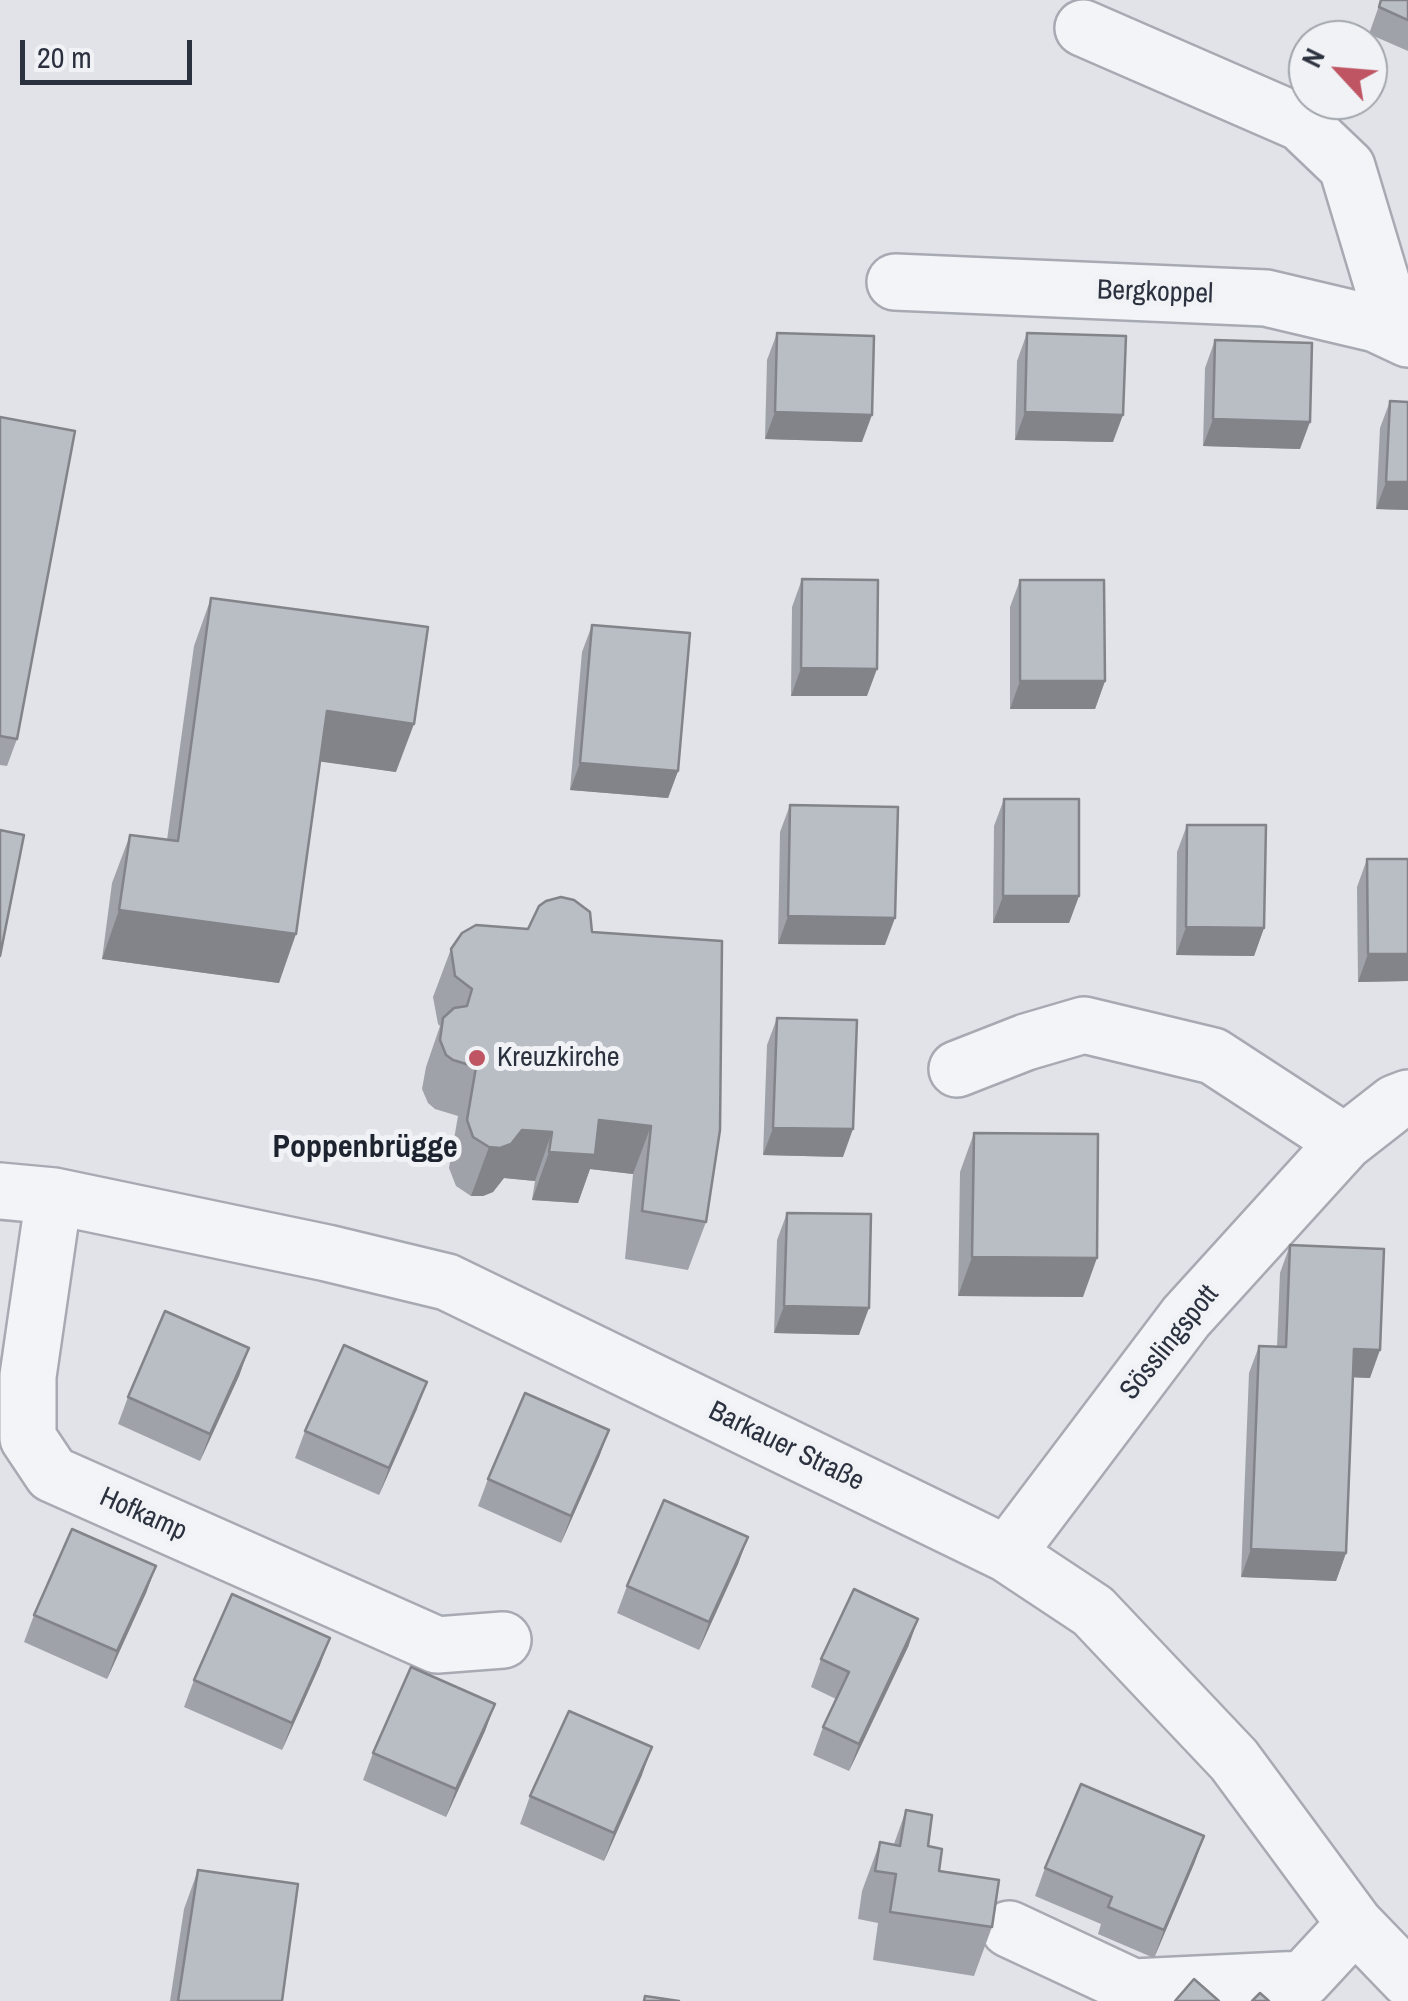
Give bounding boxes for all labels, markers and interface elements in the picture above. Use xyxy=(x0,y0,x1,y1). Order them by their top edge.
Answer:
scale bar xyxy=(25,20,198,82)
north arrow xyxy=(1288,20,1388,120)
text: 20 m xyxy=(37,37,92,77)
text: N xyxy=(1292,42,1334,74)
street label: Bergkoppel xyxy=(1096,274,1214,312)
place label: Kreuzkirche xyxy=(497,1041,619,1075)
marker: Kreuzkirche xyxy=(466,1047,488,1069)
district label: Poppenbrügge xyxy=(272,1129,458,1167)
street label: Sösslingspott xyxy=(1114,1279,1226,1407)
street label: Barkauer Straße xyxy=(703,1395,869,1499)
street label: Hofkamp xyxy=(94,1481,192,1549)

